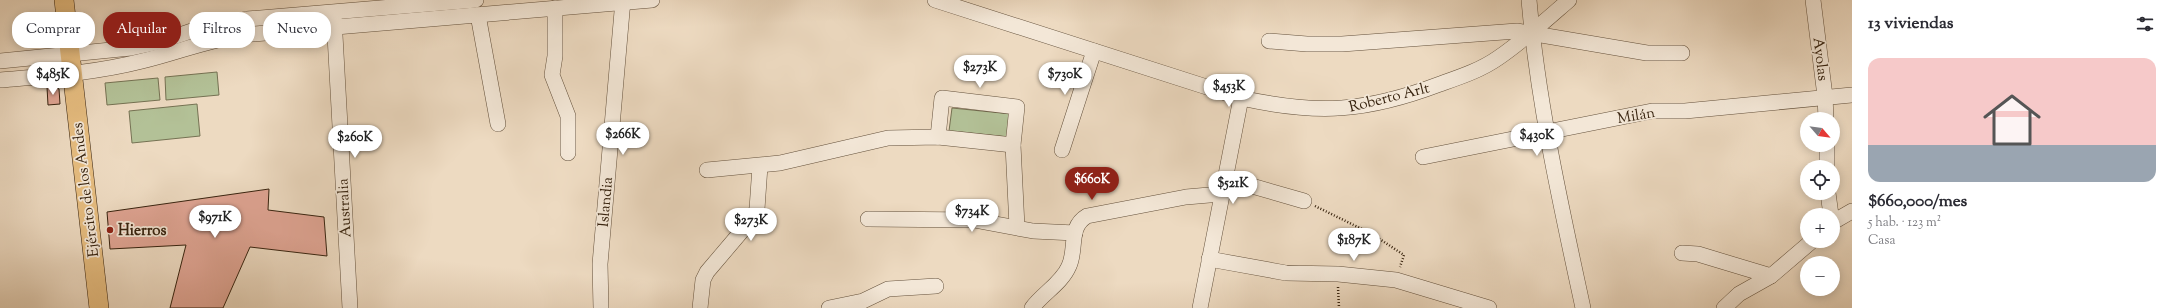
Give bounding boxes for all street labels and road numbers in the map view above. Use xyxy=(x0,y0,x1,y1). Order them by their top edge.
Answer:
street label: Ayolas xyxy=(1806,36,1833,82)
street label: Roberto Arlt xyxy=(1347,78,1432,119)
street label: Milán xyxy=(1616,103,1657,130)
street label: Ejército de los Andes xyxy=(68,121,105,258)
street label: Islandia xyxy=(594,176,619,228)
street label: Australia xyxy=(333,178,358,238)

